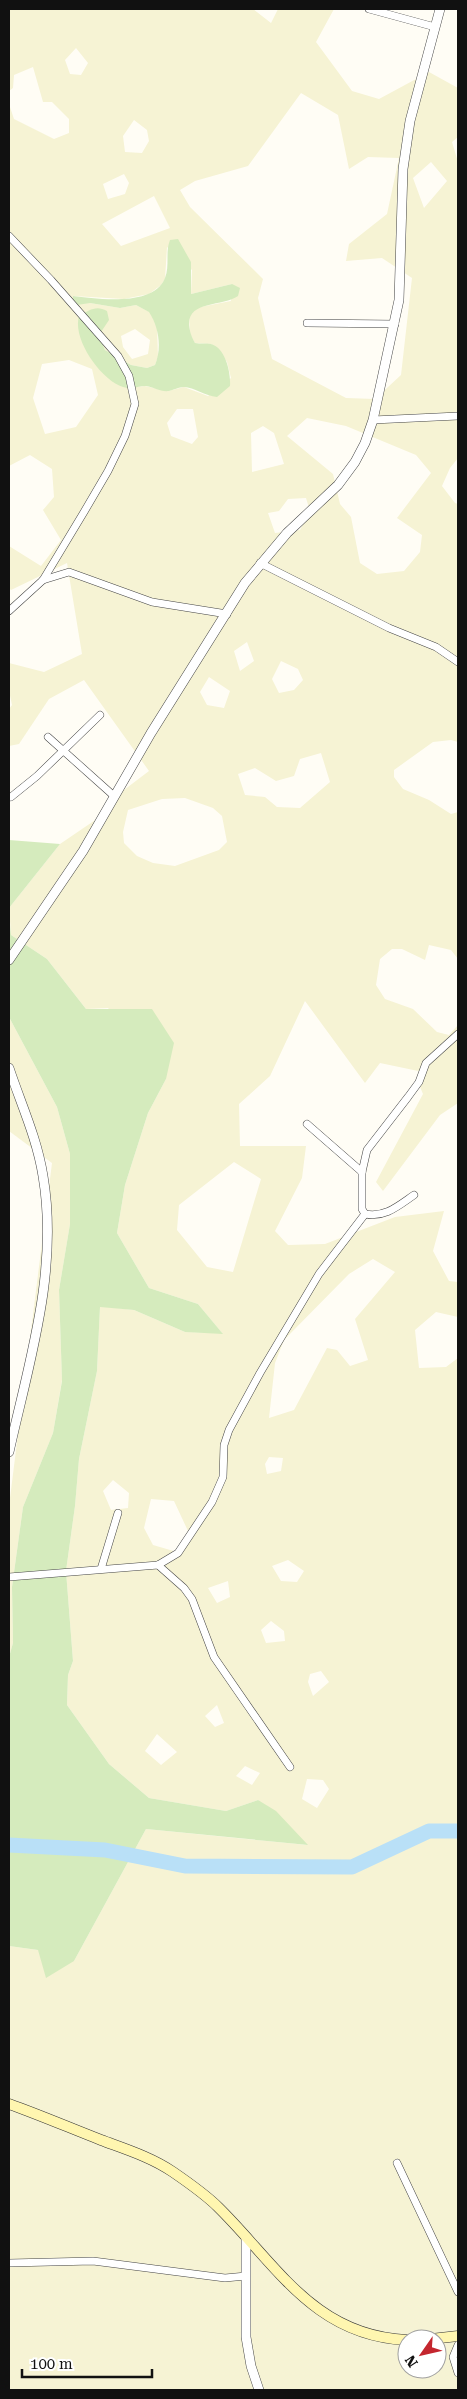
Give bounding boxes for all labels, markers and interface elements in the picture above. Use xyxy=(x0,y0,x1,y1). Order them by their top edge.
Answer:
north arrow xyxy=(397,2329,447,2379)
scale bar xyxy=(22,2346,152,2378)
text: N xyxy=(401,2352,421,2370)
text: 100 m xyxy=(30,2355,73,2373)

